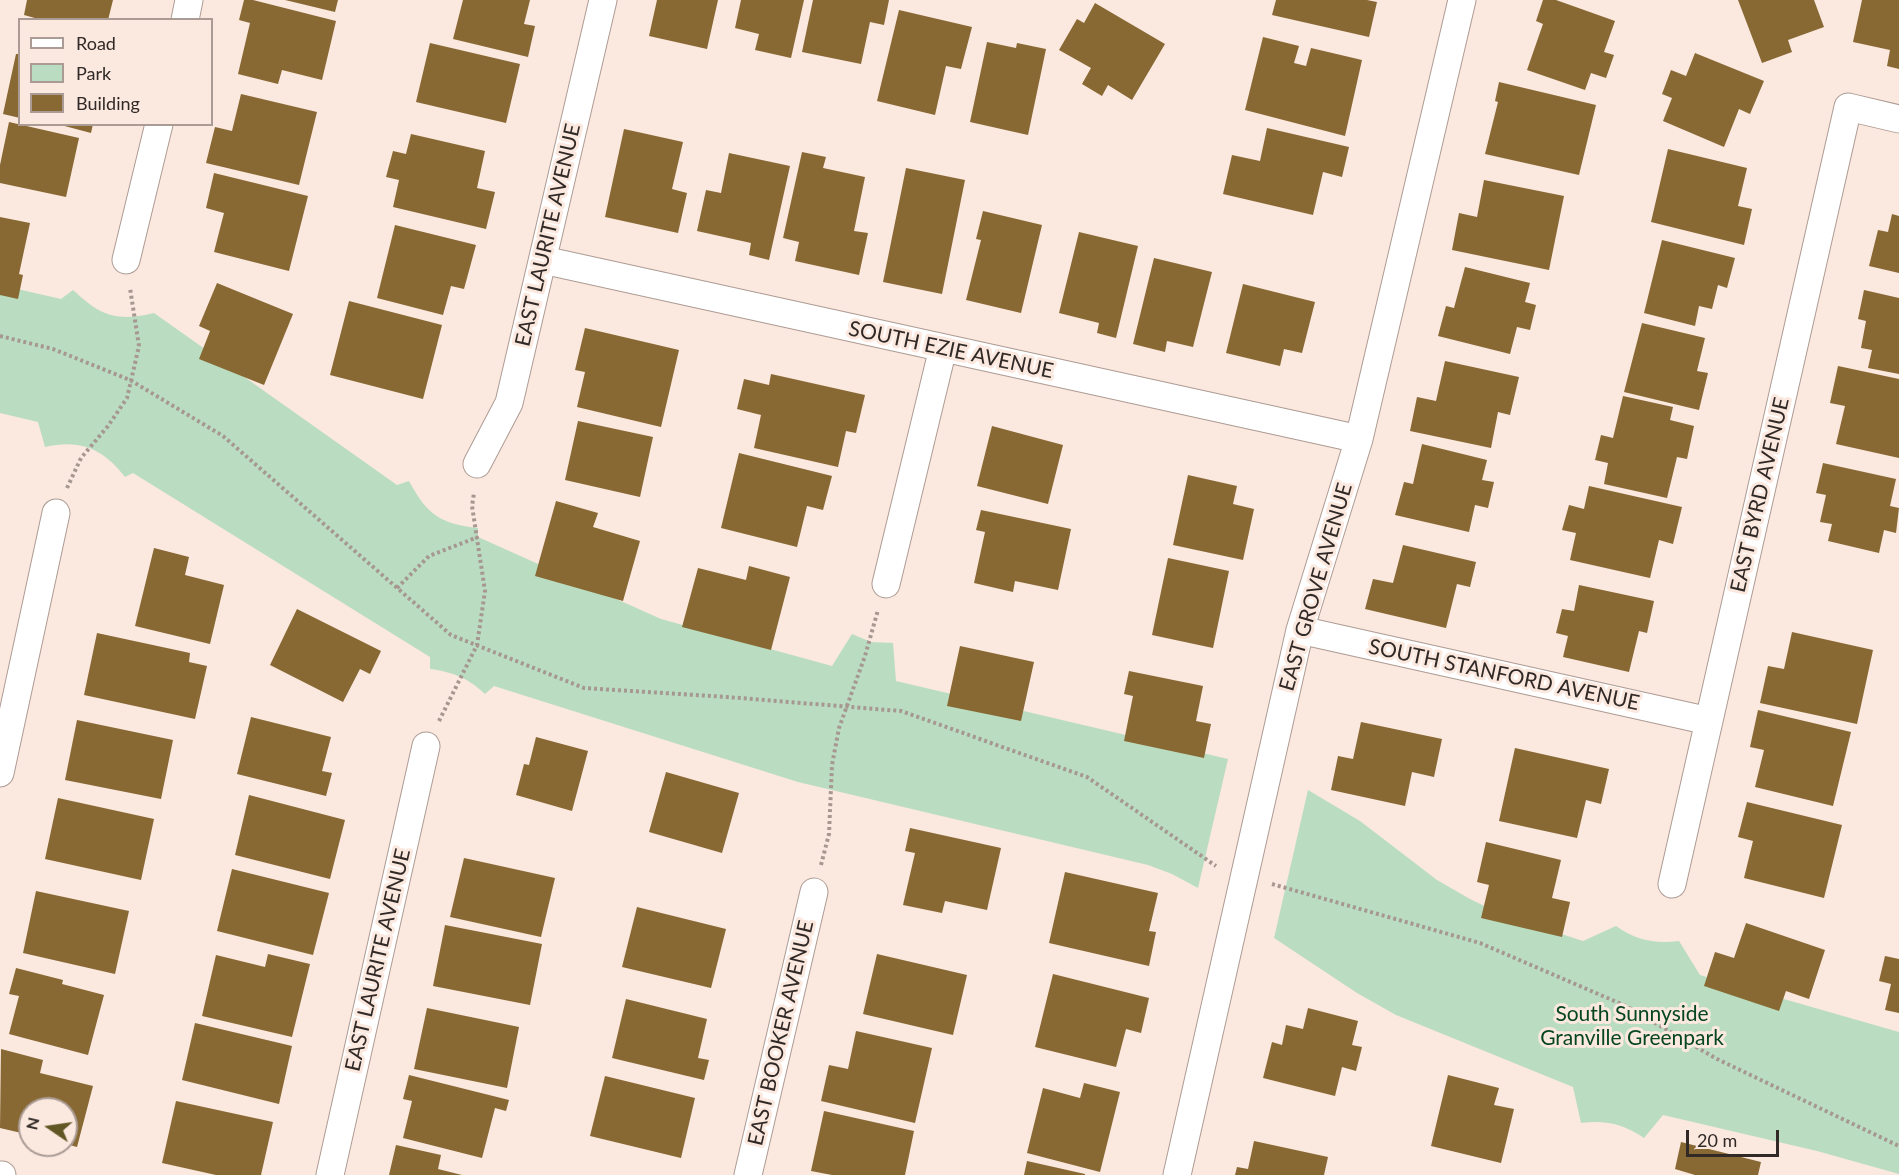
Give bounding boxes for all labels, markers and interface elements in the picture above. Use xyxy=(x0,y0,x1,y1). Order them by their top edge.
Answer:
legend xyxy=(18,18,213,126)
text: Road xyxy=(76,32,116,54)
text: Park xyxy=(76,62,111,84)
text: Building xyxy=(76,92,140,114)
street label: EAST LAURITE AVENUE xyxy=(510,121,586,349)
street label: SOUTH EZIE AVENUE xyxy=(846,316,1056,384)
street label: EAST BYRD AVENUE xyxy=(1725,395,1795,595)
street label: EAST GROVE AVENUE xyxy=(1274,480,1358,694)
street label: SOUTH STANFORD AVENUE xyxy=(1366,634,1642,716)
street label: EAST LAURITE AVENUE xyxy=(340,846,416,1074)
street label: EAST BOOKER AVENUE xyxy=(743,918,819,1148)
park label: South Sunnyside Granville Greenpark xyxy=(1540,1001,1724,1051)
north arrow xyxy=(18,1097,78,1157)
text: N xyxy=(21,1115,43,1131)
scale bar xyxy=(1689,1118,1782,1156)
text: 20 m xyxy=(1697,1129,1737,1151)

